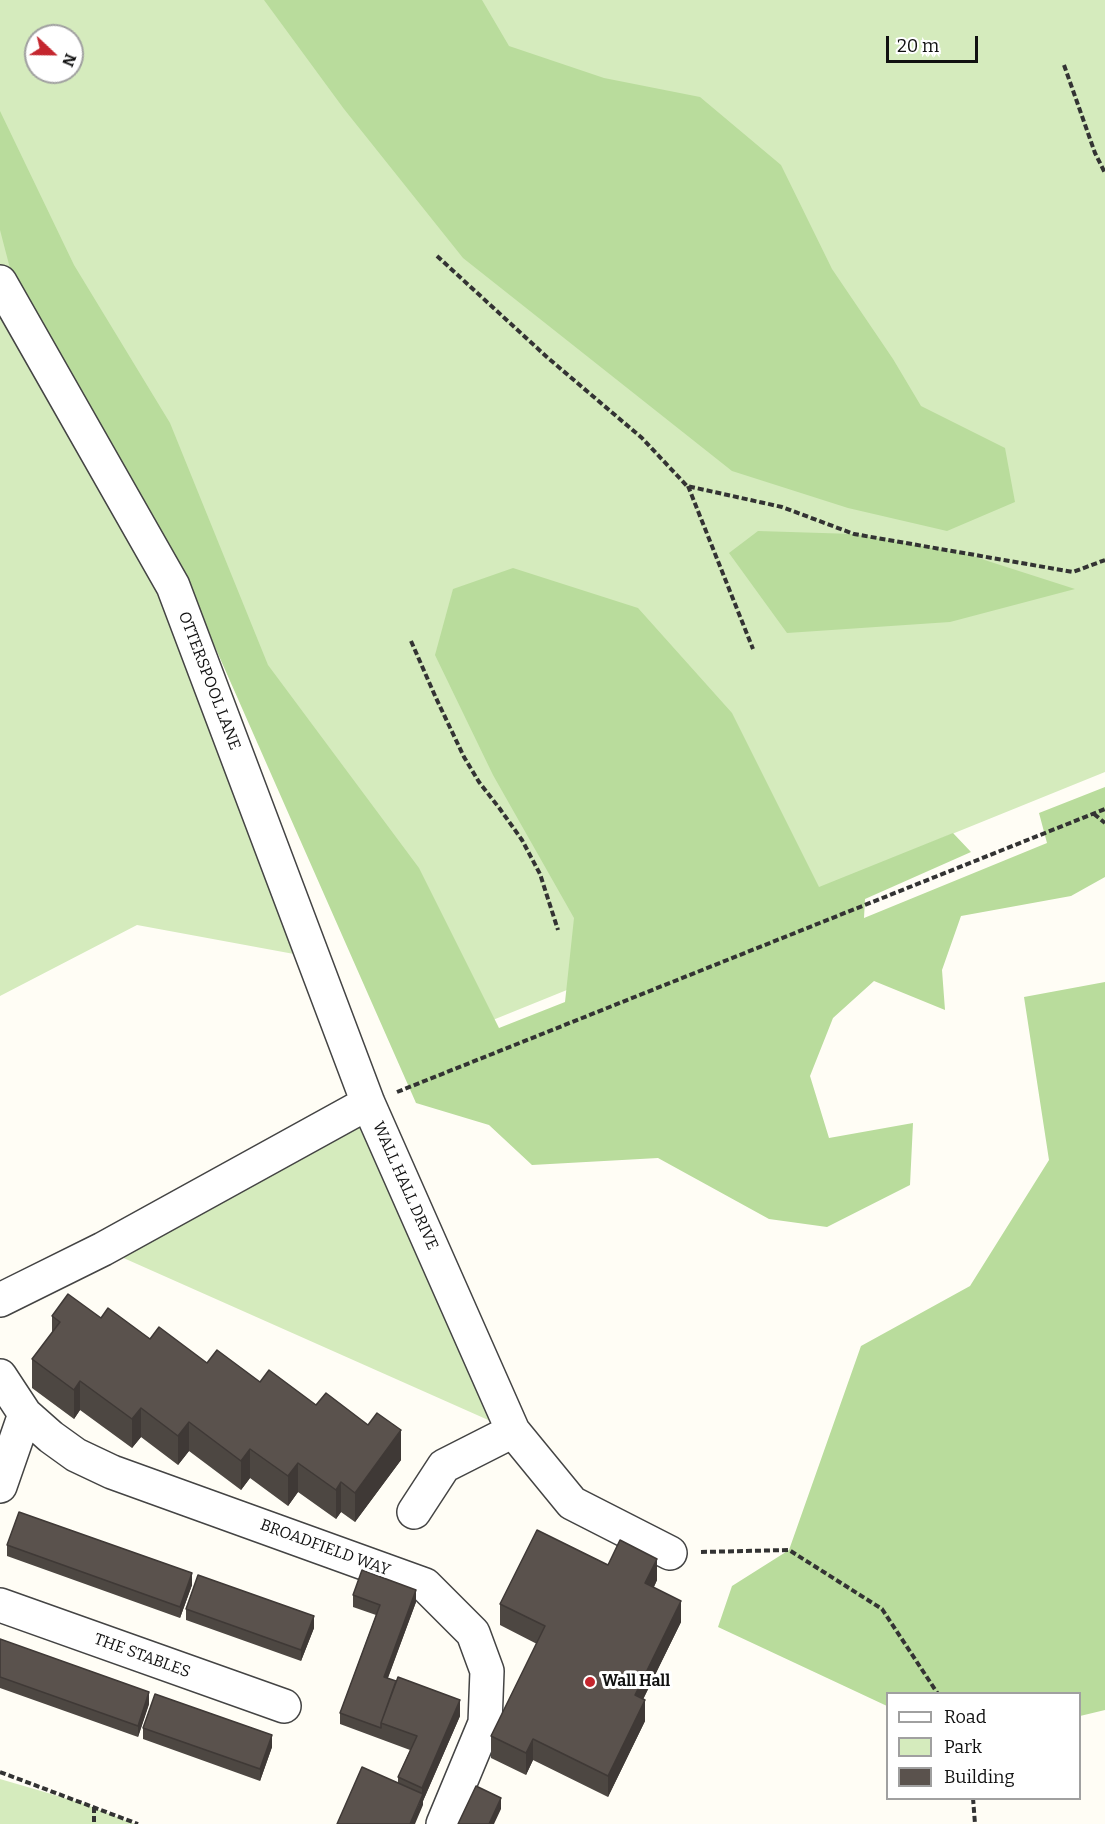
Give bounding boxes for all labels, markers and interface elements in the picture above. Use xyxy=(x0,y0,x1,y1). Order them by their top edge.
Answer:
north arrow xyxy=(24,24,84,84)
scale bar xyxy=(889,24,980,62)
text: 20 m xyxy=(897,35,939,57)
text: N xyxy=(58,51,80,69)
street label: OTTERSPOOL LANE xyxy=(174,609,244,753)
street label: WALL HALL DRIVE xyxy=(368,1119,442,1253)
street label: BROADFIELD WAY xyxy=(257,1516,393,1580)
street label: THE STABLES xyxy=(91,1630,193,1682)
place label: Wall Hall xyxy=(602,1672,670,1692)
marker: Wall Hall xyxy=(583,1675,597,1689)
legend xyxy=(886,1692,1081,1800)
text: Road xyxy=(944,1706,986,1728)
text: Park xyxy=(944,1736,982,1758)
text: Building xyxy=(944,1766,1015,1788)

